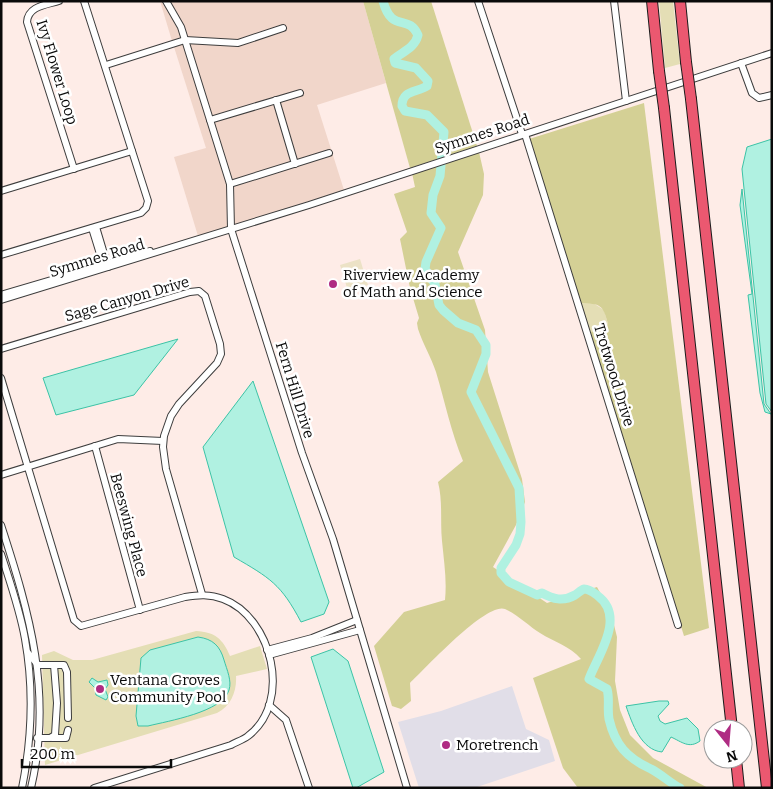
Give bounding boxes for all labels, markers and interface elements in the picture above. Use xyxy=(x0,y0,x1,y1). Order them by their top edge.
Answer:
street label: Ivy Flower Loop xyxy=(32,17,82,127)
street label: Symmes Road xyxy=(432,110,532,158)
street label: Symmes Road xyxy=(47,235,147,281)
place label: Riverview Academy of Math and Science xyxy=(343,266,482,301)
street label: Sage Canyon Drive xyxy=(63,273,191,325)
marker: Riverview Academy of Math and Science xyxy=(327,278,339,290)
street label: Trotwood Drive xyxy=(590,321,638,429)
street label: Fern Hill Drive xyxy=(272,340,318,440)
street label: Beeswing Place xyxy=(106,471,152,579)
place label: Ventana Groves Community Pool xyxy=(110,671,226,706)
marker: Ventana Groves Community Pool xyxy=(94,683,106,695)
north arrow xyxy=(703,719,753,769)
scale bar xyxy=(22,736,171,768)
place label: Moretrench xyxy=(456,736,539,754)
marker: Moretrench xyxy=(440,739,452,751)
text: 200 m xyxy=(30,745,75,763)
text: N xyxy=(724,746,739,766)

